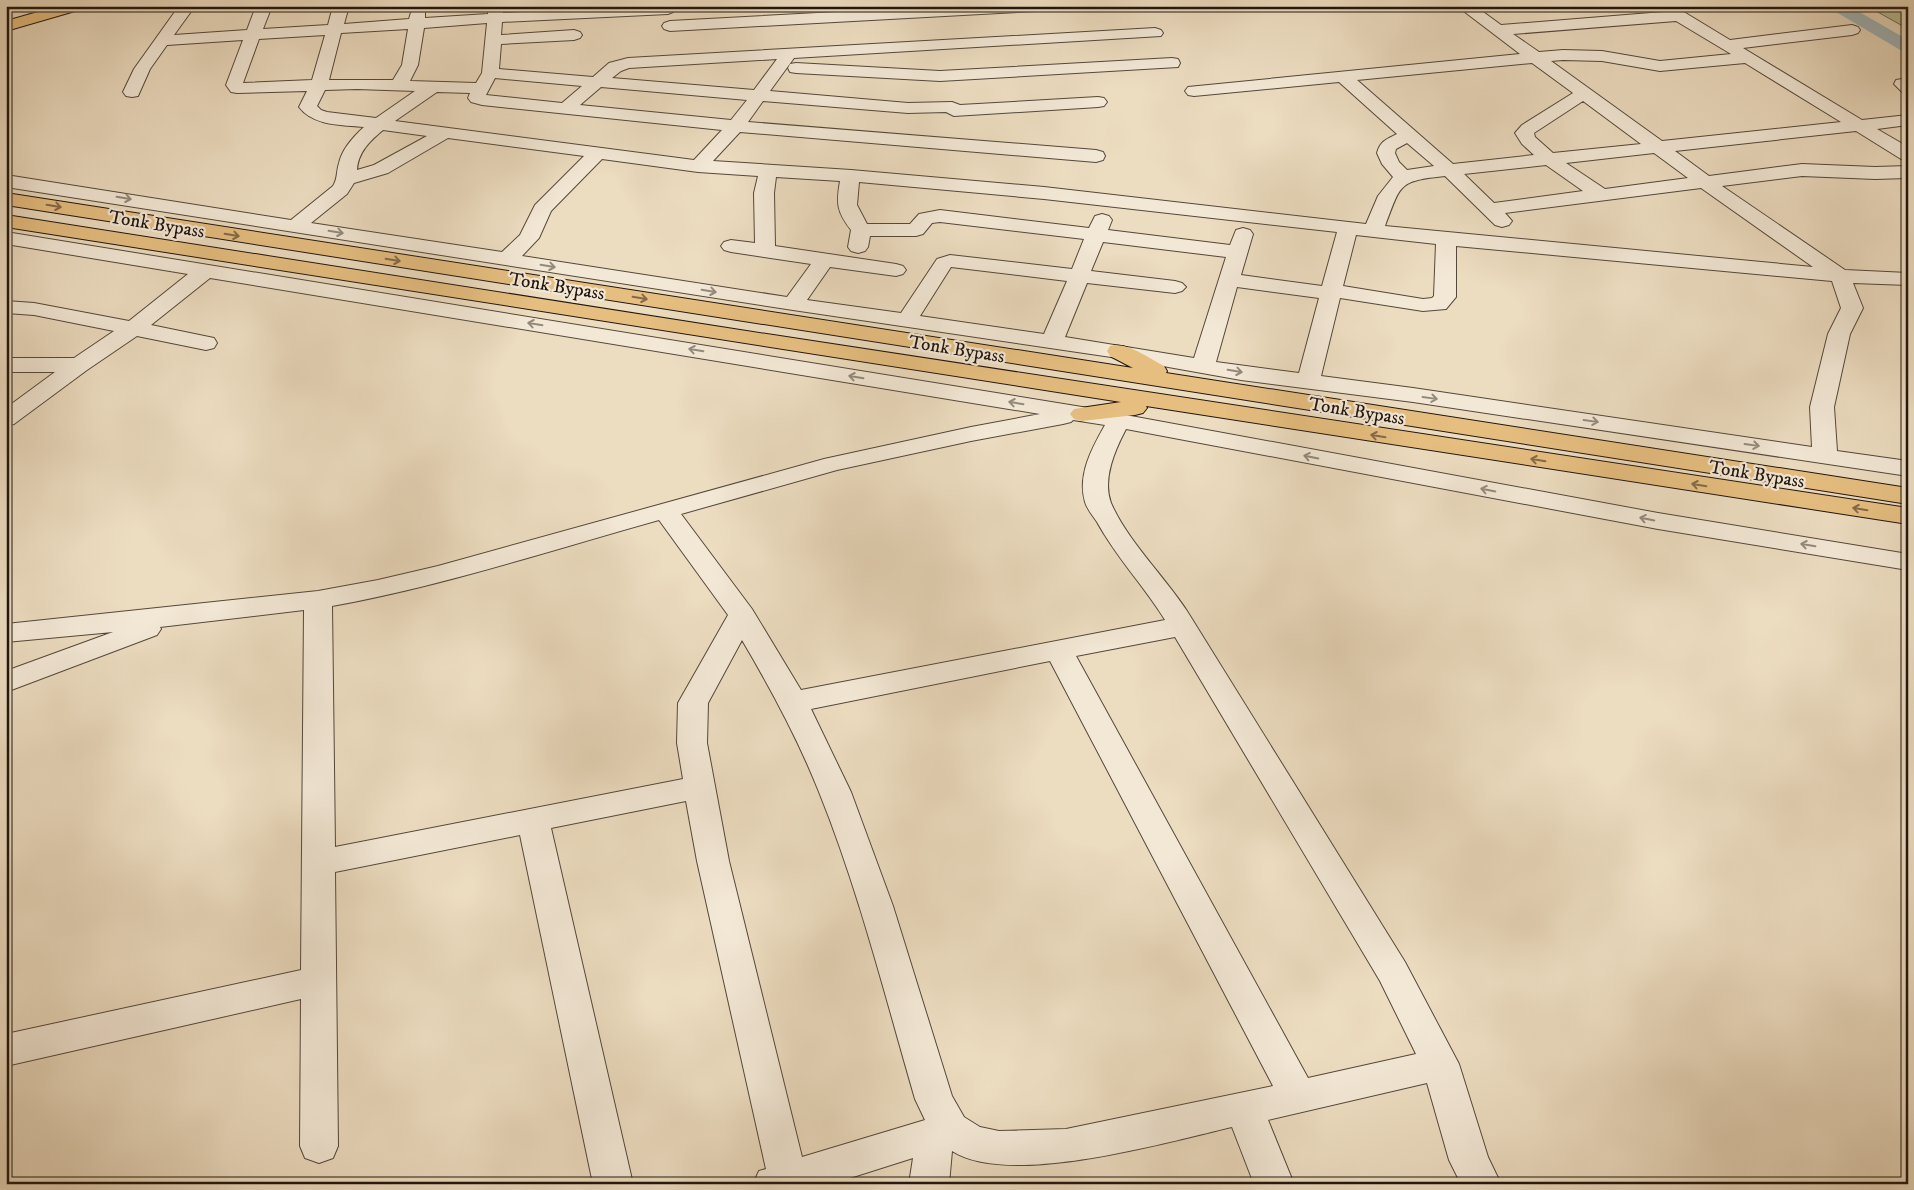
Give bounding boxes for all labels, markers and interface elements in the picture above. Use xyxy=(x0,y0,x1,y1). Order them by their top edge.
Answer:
one-way arrow xyxy=(115,194,131,204)
one-way arrow xyxy=(46,202,62,212)
street label: Tonk Bypass xyxy=(107,206,206,243)
one-way arrow xyxy=(328,228,344,238)
one-way arrow xyxy=(224,230,240,240)
one-way arrow xyxy=(384,255,400,265)
one-way arrow xyxy=(540,261,556,271)
street label: Tonk Bypass xyxy=(507,268,606,305)
one-way arrow xyxy=(701,286,717,296)
one-way arrow xyxy=(631,293,647,303)
one-way arrow xyxy=(527,319,543,329)
street label: Tonk Bypass xyxy=(907,331,1006,368)
one-way arrow xyxy=(688,345,704,355)
one-way arrow xyxy=(1226,367,1242,377)
one-way arrow xyxy=(848,371,864,381)
street label: Tonk Bypass xyxy=(1307,393,1406,430)
one-way arrow xyxy=(1422,393,1438,403)
one-way arrow xyxy=(1009,397,1025,407)
one-way arrow xyxy=(1583,417,1599,427)
one-way arrow xyxy=(1370,430,1386,440)
one-way arrow xyxy=(1744,441,1760,451)
one-way arrow xyxy=(1303,451,1319,461)
one-way arrow xyxy=(1531,455,1547,465)
street label: Tonk Bypass xyxy=(1707,456,1806,493)
one-way arrow xyxy=(1691,480,1707,490)
one-way arrow xyxy=(1480,484,1496,494)
one-way arrow xyxy=(1852,504,1868,514)
one-way arrow xyxy=(1640,514,1656,524)
one-way arrow xyxy=(1800,540,1816,550)

